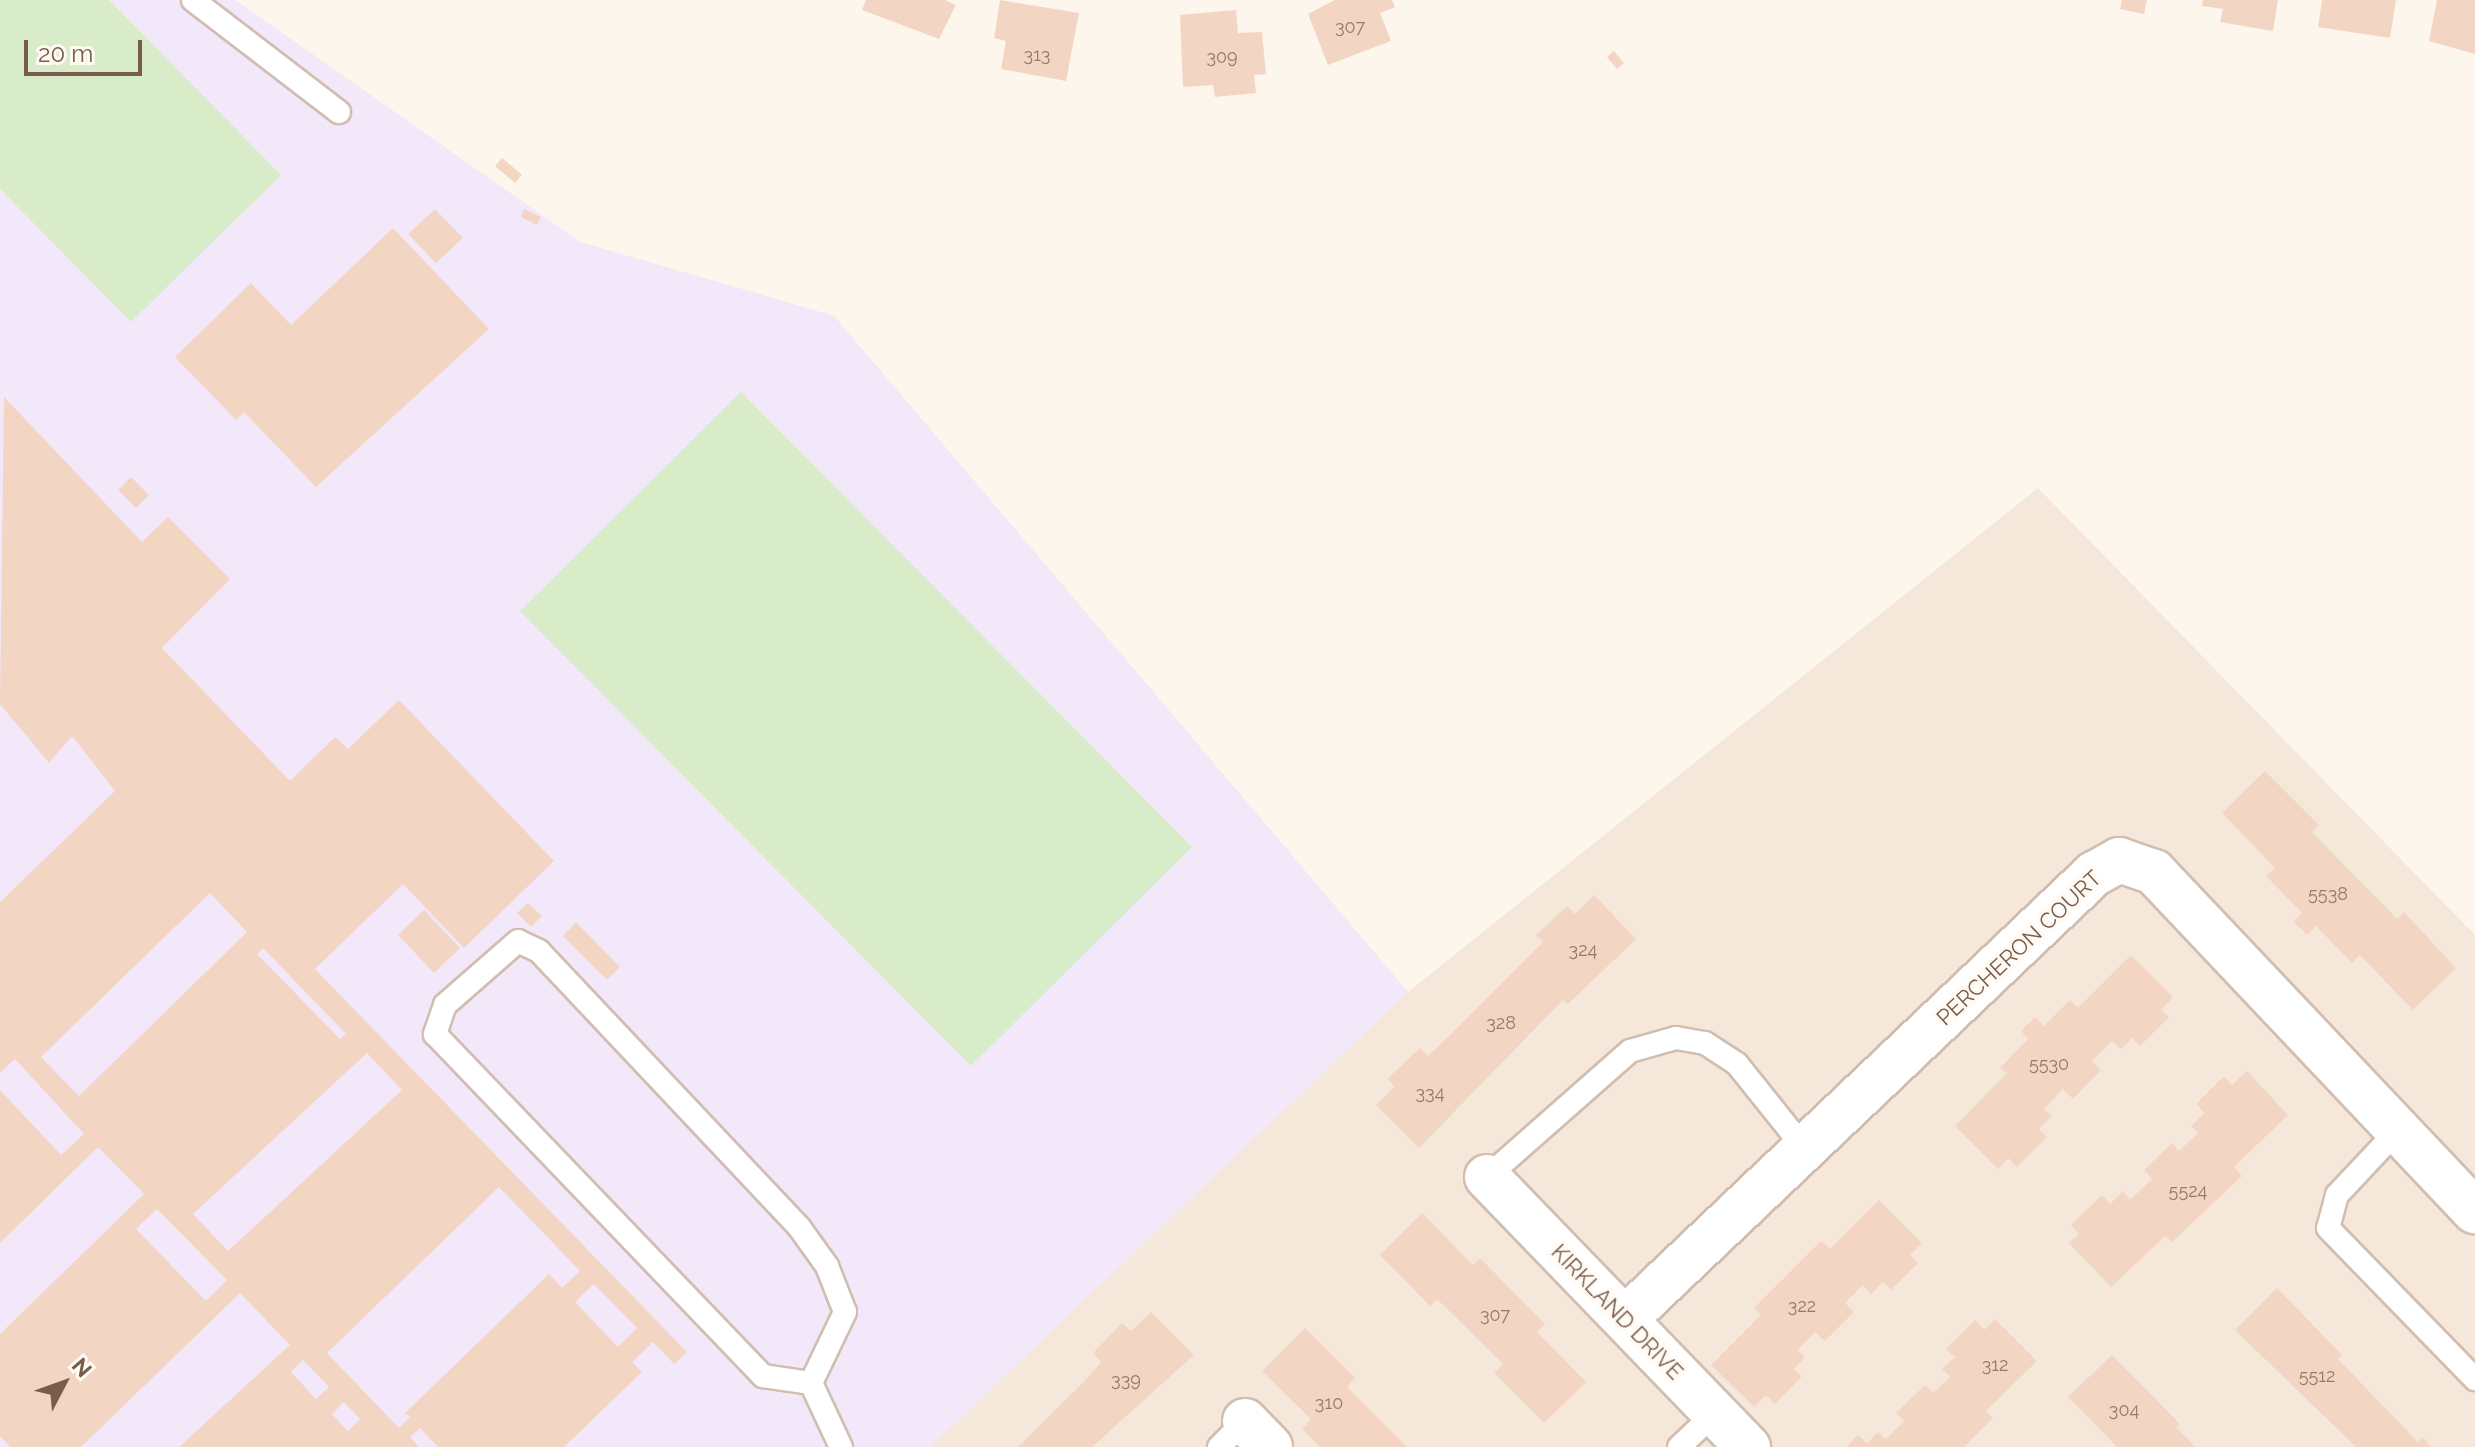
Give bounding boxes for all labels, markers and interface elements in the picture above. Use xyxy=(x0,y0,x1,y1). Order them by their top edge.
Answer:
house number: 307 xyxy=(1335,16,1365,38)
scale bar xyxy=(28,24,146,74)
text: 20 m xyxy=(38,39,93,68)
house number: 313 xyxy=(1024,44,1050,66)
house number: 309 xyxy=(1206,46,1238,68)
street label: PERCHERON COURT xyxy=(1931,865,2107,1031)
house number: 5538 xyxy=(2308,883,2348,905)
house number: 324 xyxy=(1569,939,1597,961)
house number: 328 xyxy=(1486,1012,1516,1034)
house number: 5530 xyxy=(2029,1053,2069,1075)
house number: 334 xyxy=(1415,1082,1445,1104)
house number: 5524 xyxy=(2169,1180,2207,1202)
street label: KIRKLAND DRIVE xyxy=(1546,1239,1688,1385)
house number: 322 xyxy=(1788,1295,1816,1317)
house number: 307 xyxy=(1480,1304,1510,1326)
north arrow xyxy=(24,1343,104,1423)
text: N xyxy=(67,1352,97,1382)
house number: 312 xyxy=(1982,1354,2008,1376)
house number: 5512 xyxy=(2299,1365,2335,1387)
house number: 339 xyxy=(1111,1369,1141,1391)
house number: 310 xyxy=(1315,1392,1343,1414)
house number: 304 xyxy=(2109,1399,2139,1421)

